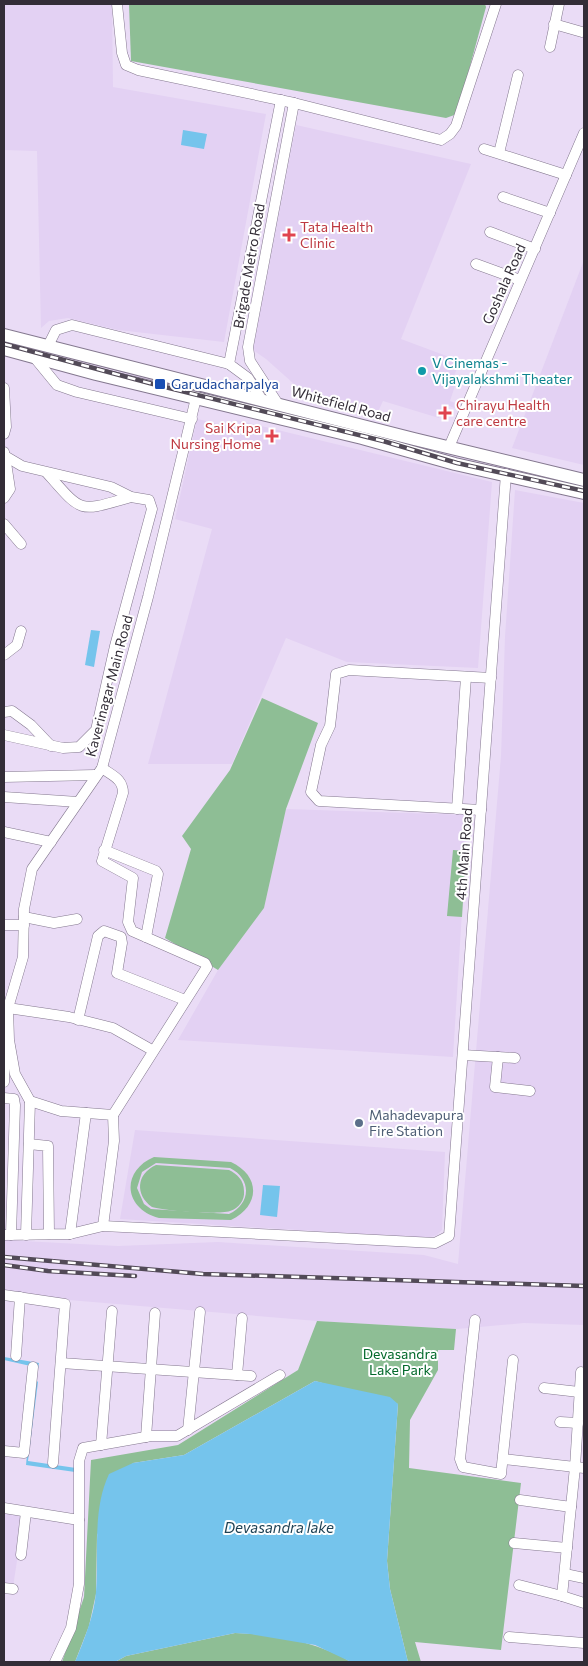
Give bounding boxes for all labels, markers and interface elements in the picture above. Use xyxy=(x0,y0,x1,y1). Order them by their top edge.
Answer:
street label: Brigade Metro Road xyxy=(229,202,268,330)
place label: Tata Health Clinic xyxy=(300,218,373,251)
marker: Tata Health Clinic xyxy=(282,228,296,242)
street label: Goshala Road xyxy=(478,241,529,327)
place label: V Cinemas - Vijayalakshmi Theater xyxy=(432,354,572,387)
marker: V Cinemas - Vijayalakshmi Theater xyxy=(416,365,428,377)
place label: Garudacharpalya xyxy=(171,375,279,392)
marker: Garudacharpalya xyxy=(153,377,167,391)
street label: Whitefield Road xyxy=(289,382,393,425)
place label: Chirayu Health care centre xyxy=(456,396,550,429)
marker: Chirayu Health care centre xyxy=(438,406,452,420)
place label: Sai Kripa Nursing Home xyxy=(171,419,261,452)
marker: Sai Kripa Nursing Home xyxy=(265,429,279,443)
street label: Kaverinagar Main Road xyxy=(81,613,136,759)
street label: 4th Main Road xyxy=(452,807,475,901)
place label: Mahadevapura Fire Station xyxy=(369,1106,463,1139)
marker: Mahadevapura Fire Station xyxy=(353,1117,365,1129)
park label: Devasandra Lake Park xyxy=(363,1345,437,1378)
water label: Devasandra lake xyxy=(224,1518,334,1536)

